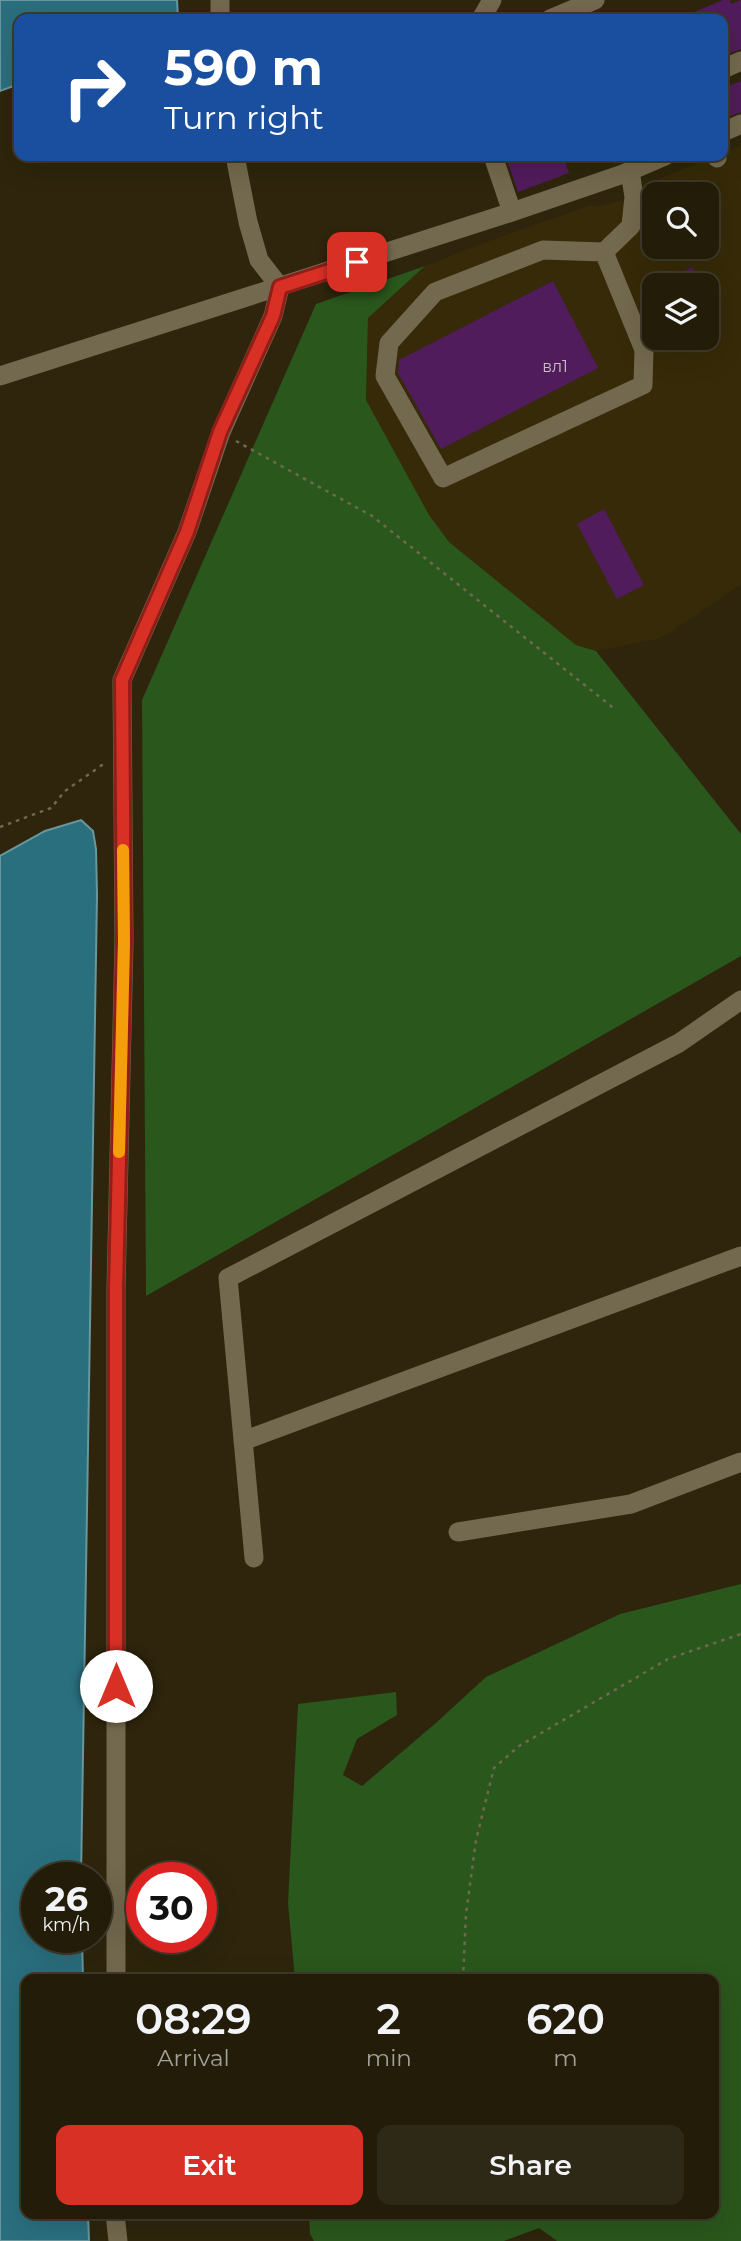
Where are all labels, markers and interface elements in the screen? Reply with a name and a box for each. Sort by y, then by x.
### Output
text: 590 m [164,38,323,97]
icon: right [49,42,140,133]
text: Turn right [164,98,324,137]
map controls [642,182,719,350]
button: search [642,182,719,259]
pin [327,232,387,292]
icon: arrive [338,243,376,281]
button: layers [642,273,719,350]
house number: вл1 [542,357,568,376]
position arrow [79,1649,153,1723]
speed limit sign: 30 [126,1862,217,1953]
text: 26 [45,1877,88,1920]
text: km/h [42,1914,91,1936]
text: 08:29 [135,1993,252,2045]
text: 2 [377,1993,401,2045]
text: 620 [526,1993,605,2045]
text: Arrival [157,2044,230,2072]
text: min [366,2044,412,2072]
text: m [553,2044,578,2072]
button: Exit [56,2125,363,2205]
button: Share [377,2125,684,2205]

